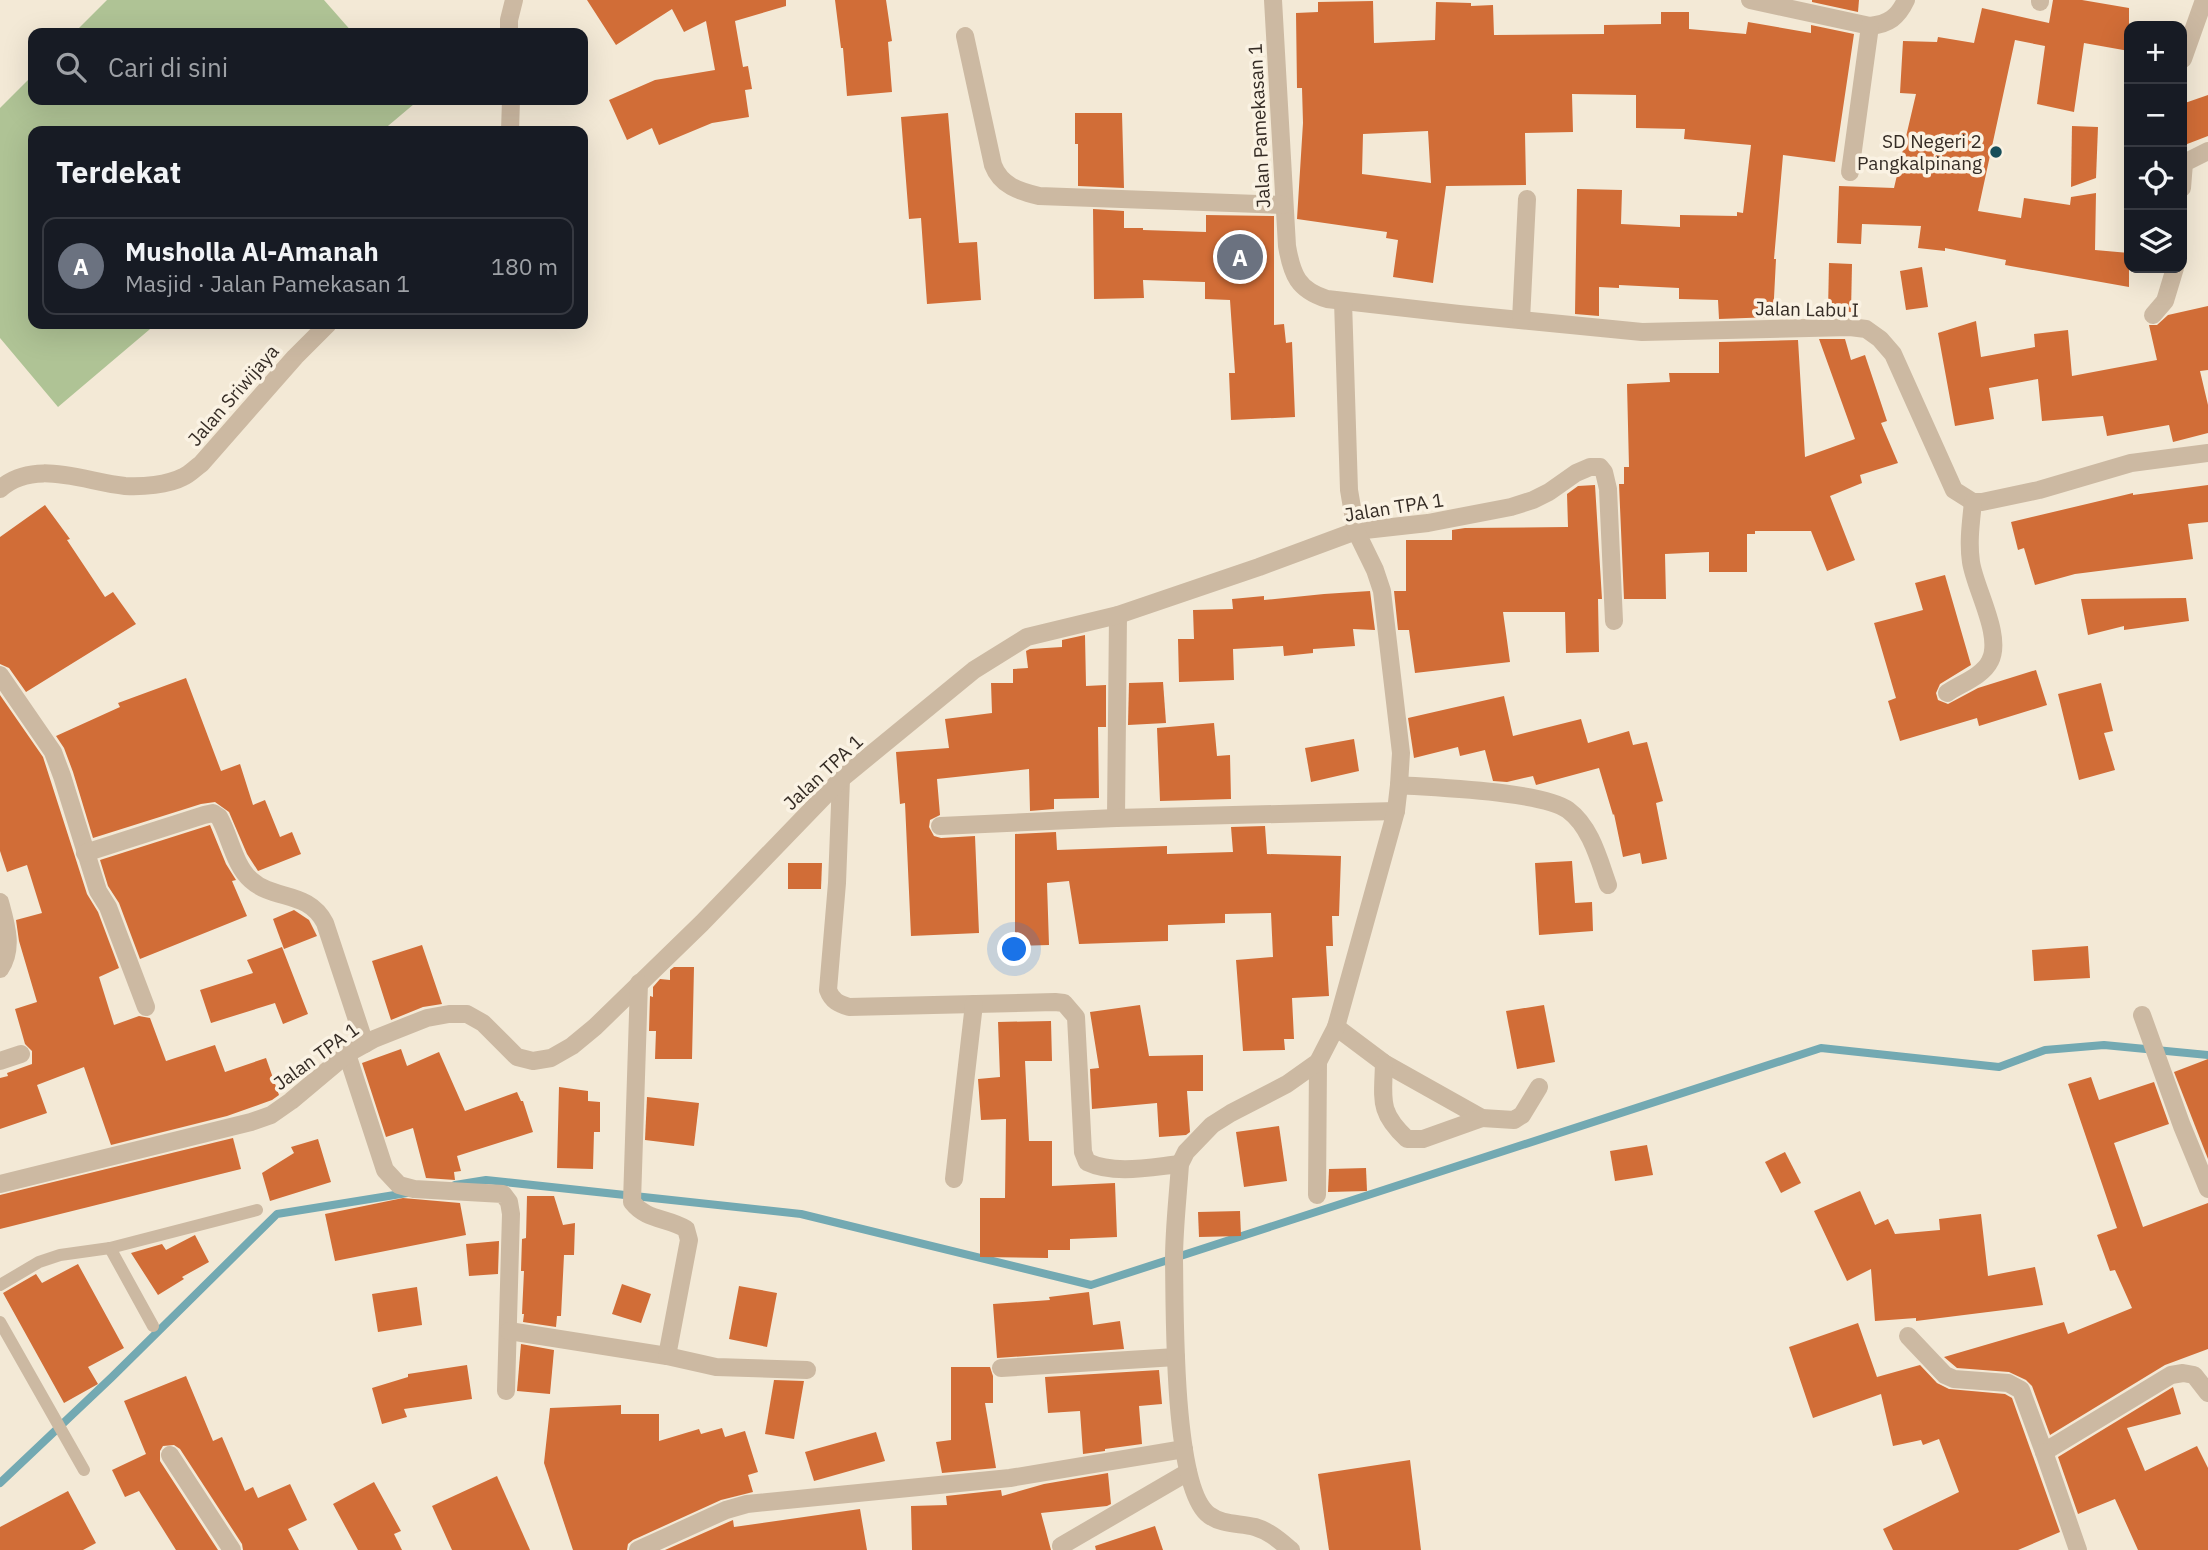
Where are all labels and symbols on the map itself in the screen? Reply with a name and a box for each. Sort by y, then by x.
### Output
street label: Jalan Pamekasan 1 [1243,43,1275,209]
place label: SD Negeri 2 Pangkalpinang [1857,129,1982,175]
marker: SD Negeri 2 Pangkalpinang [1988,144,2004,160]
pin: A [1217,231,1263,283]
street label: Jalan Labu I [1755,296,1859,322]
street label: Jalan Sriwijaya [182,339,284,451]
street label: Jalan TPA 1 [1343,487,1445,527]
street label: Jalan TPA 1 [778,729,868,815]
your location [997,932,1031,966]
street label: Jalan TPA 1 [268,1017,364,1095]

